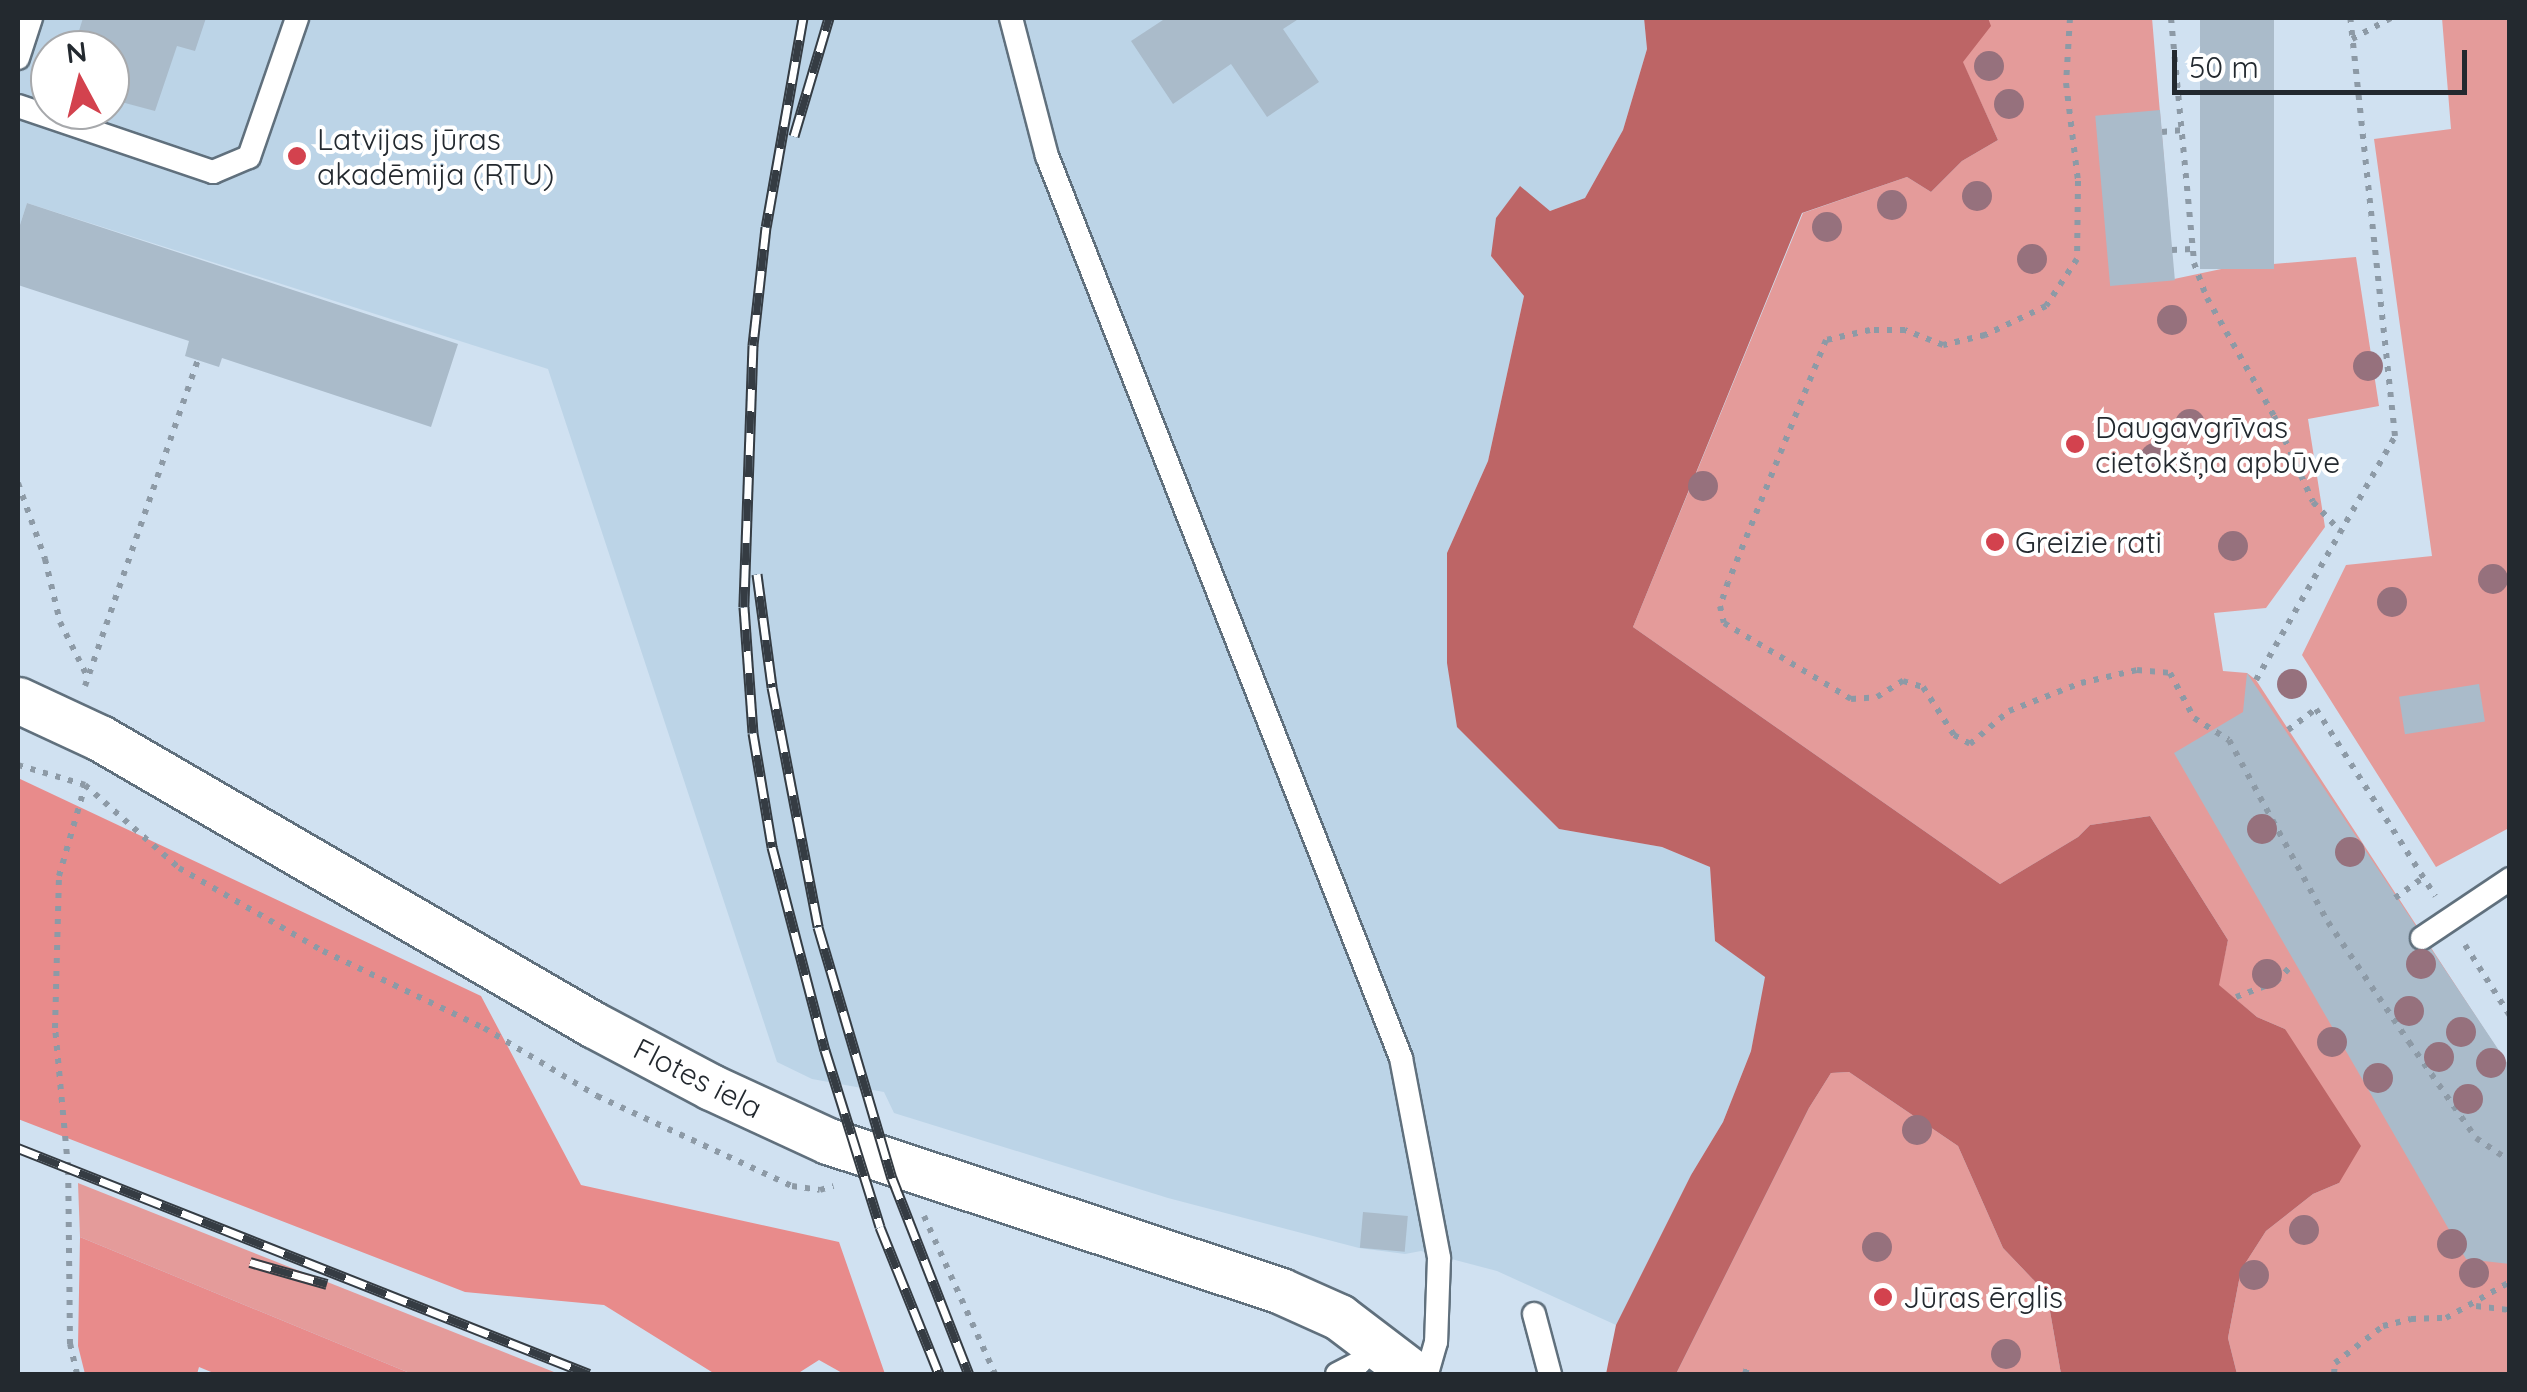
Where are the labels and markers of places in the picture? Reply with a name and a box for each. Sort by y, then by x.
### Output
place label: Latvijas jūras akadēmija (RTU) [317,121,554,192]
marker: Latvijas jūras akadēmija (RTU) [286,145,308,167]
place label: Daugavgrīvas cietokšņa apbūve [2095,409,2340,480]
marker: Daugavgrīvas cietokšņa apbūve [2064,433,2086,455]
place label: Greizie rati [2015,524,2162,560]
marker: Greizie rati [1984,531,2006,553]
place label: Jūras ērglis [1903,1279,2063,1315]
marker: Jūras ērglis [1872,1286,1894,1308]

